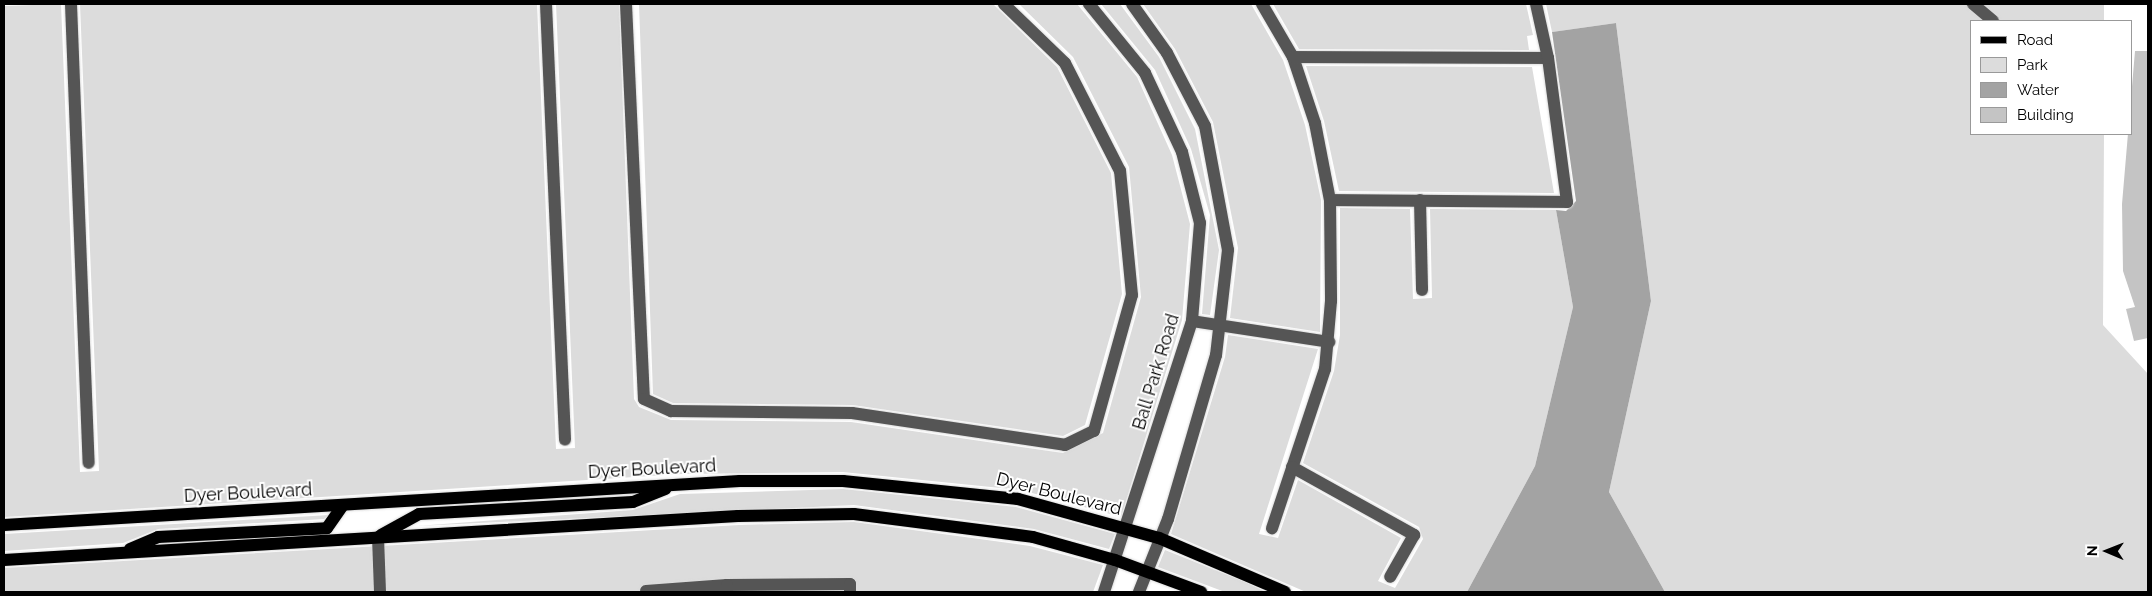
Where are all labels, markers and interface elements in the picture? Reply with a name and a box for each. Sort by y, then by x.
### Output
legend [1970,20,2132,135]
text: Road [2017,31,2053,49]
text: Park [2017,56,2048,74]
text: Water [2017,81,2059,99]
text: Building [2017,106,2074,124]
street label: Ball Park Road [1128,311,1184,433]
street label: Dyer Boulevard [587,455,717,483]
street label: Dyer Boulevard [994,468,1124,520]
street label: Dyer Boulevard [183,479,313,507]
north arrow [2082,526,2132,576]
text: N [2084,545,2100,556]

